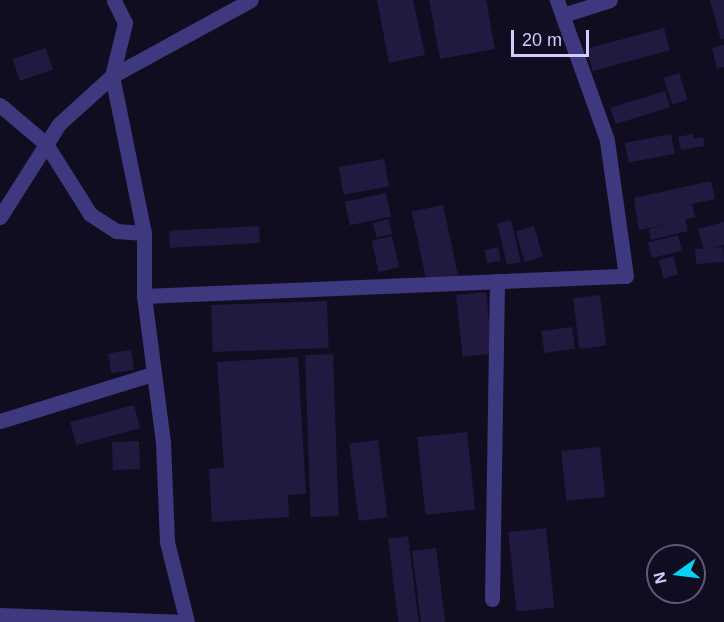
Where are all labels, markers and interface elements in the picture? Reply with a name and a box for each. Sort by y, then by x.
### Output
scale bar [514,18,592,56]
text: 20 m [522,30,562,50]
north arrow [646,544,706,604]
text: N [650,570,670,586]

